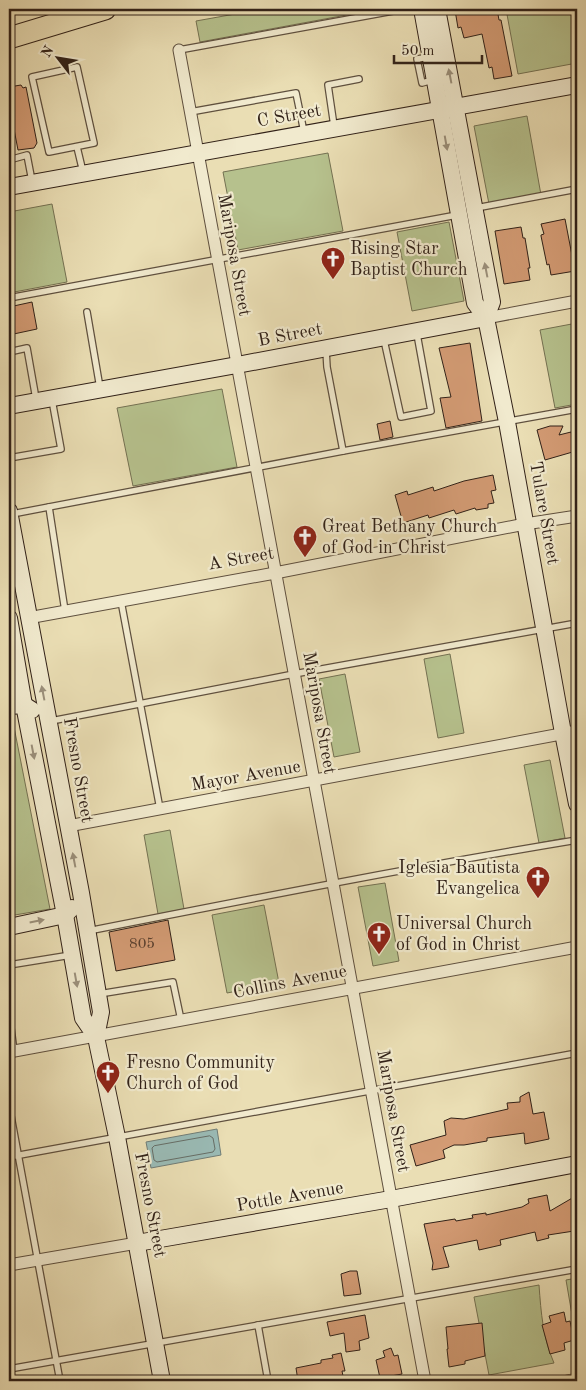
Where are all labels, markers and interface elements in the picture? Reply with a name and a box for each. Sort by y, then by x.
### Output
north arrow [32,32,82,82]
scale bar [394,32,481,64]
text: N [39,43,57,60]
text: 50 m [401,44,435,59]
one-way arrow [445,68,453,84]
street label: C Street [256,102,322,130]
one-way arrow [443,135,451,151]
street label: Mariposa Street [214,192,254,318]
place label: Rising Star Baptist Church [350,240,468,279]
church icon: Rising Star Baptist Church [320,246,346,280]
one-way arrow [481,262,489,278]
street label: B Street [256,320,324,350]
street label: Tulare Street [526,460,562,566]
place label: Great Bethany Church of God in Christ [322,518,498,557]
church icon: Great Bethany Church of God in Christ [292,524,318,558]
street label: A Street [207,544,275,574]
street label: Mariposa Street [299,650,339,776]
one-way arrow [39,685,47,700]
street label: Fresno Street [60,716,96,824]
one-way arrow [30,745,38,761]
street label: Mayor Avenue [190,758,302,794]
one-way arrow [70,852,78,868]
place label: Iglesia Bautista Evangelica [398,859,520,898]
church icon: Iglesia Bautista Evangelica [525,865,551,899]
place label: Universal Church of God in Christ [396,915,532,954]
one-way arrow [29,917,44,925]
church icon: Universal Church of God in Christ [366,921,392,955]
house number: 805 [129,937,155,952]
street label: Collins Avenue [232,962,348,1002]
one-way arrow [72,973,80,989]
street label: Mariposa Street [373,1048,413,1174]
place label: Fresno Community Church of God [126,1054,275,1093]
church icon: Fresno Community Church of God [95,1060,121,1094]
street label: Fresno Street [131,1151,169,1259]
street label: Pottle Avenue [235,1179,345,1215]

